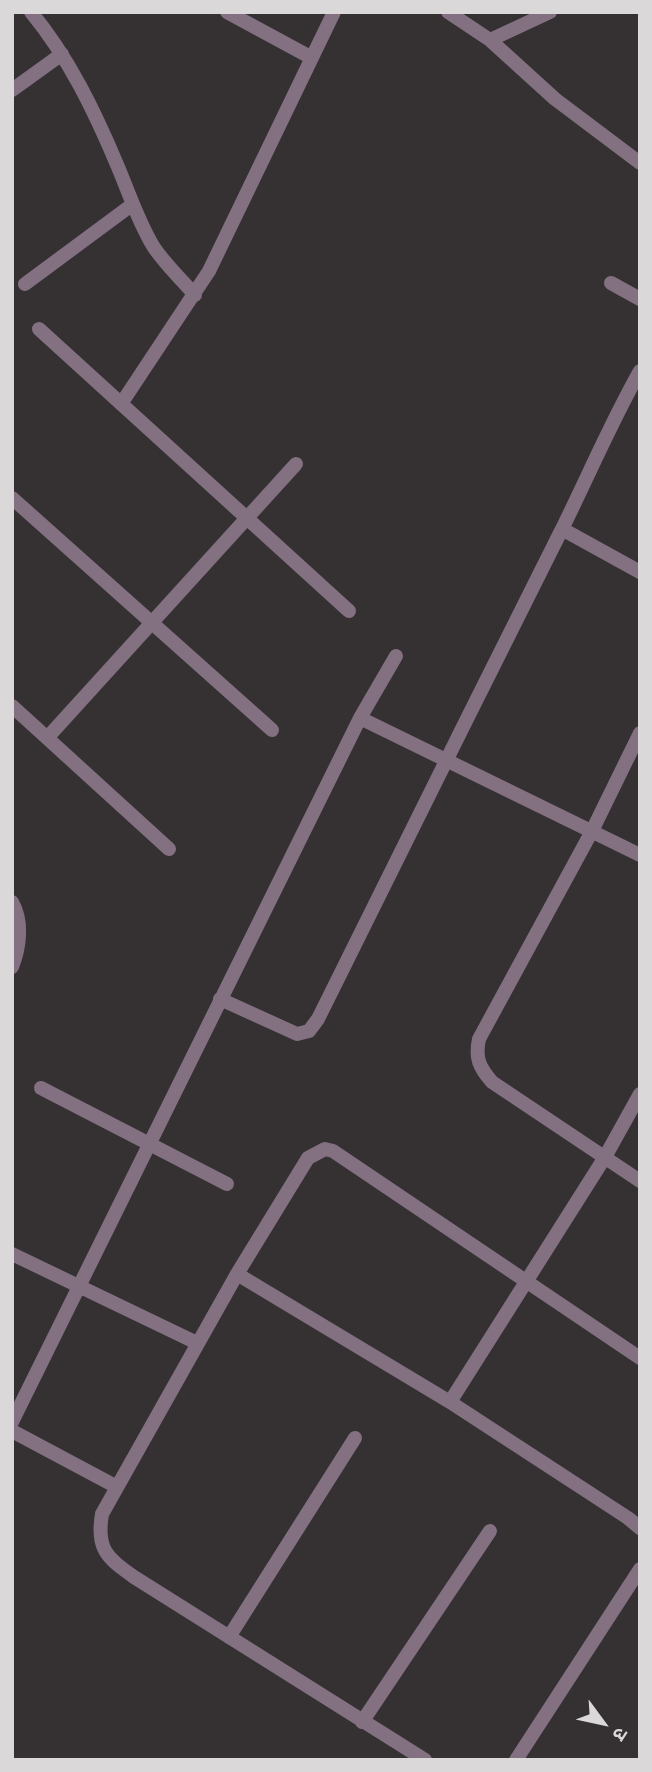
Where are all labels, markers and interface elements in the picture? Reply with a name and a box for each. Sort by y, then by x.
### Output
north arrow [568,1688,638,1758]
text: उ [608,1724,633,1745]

